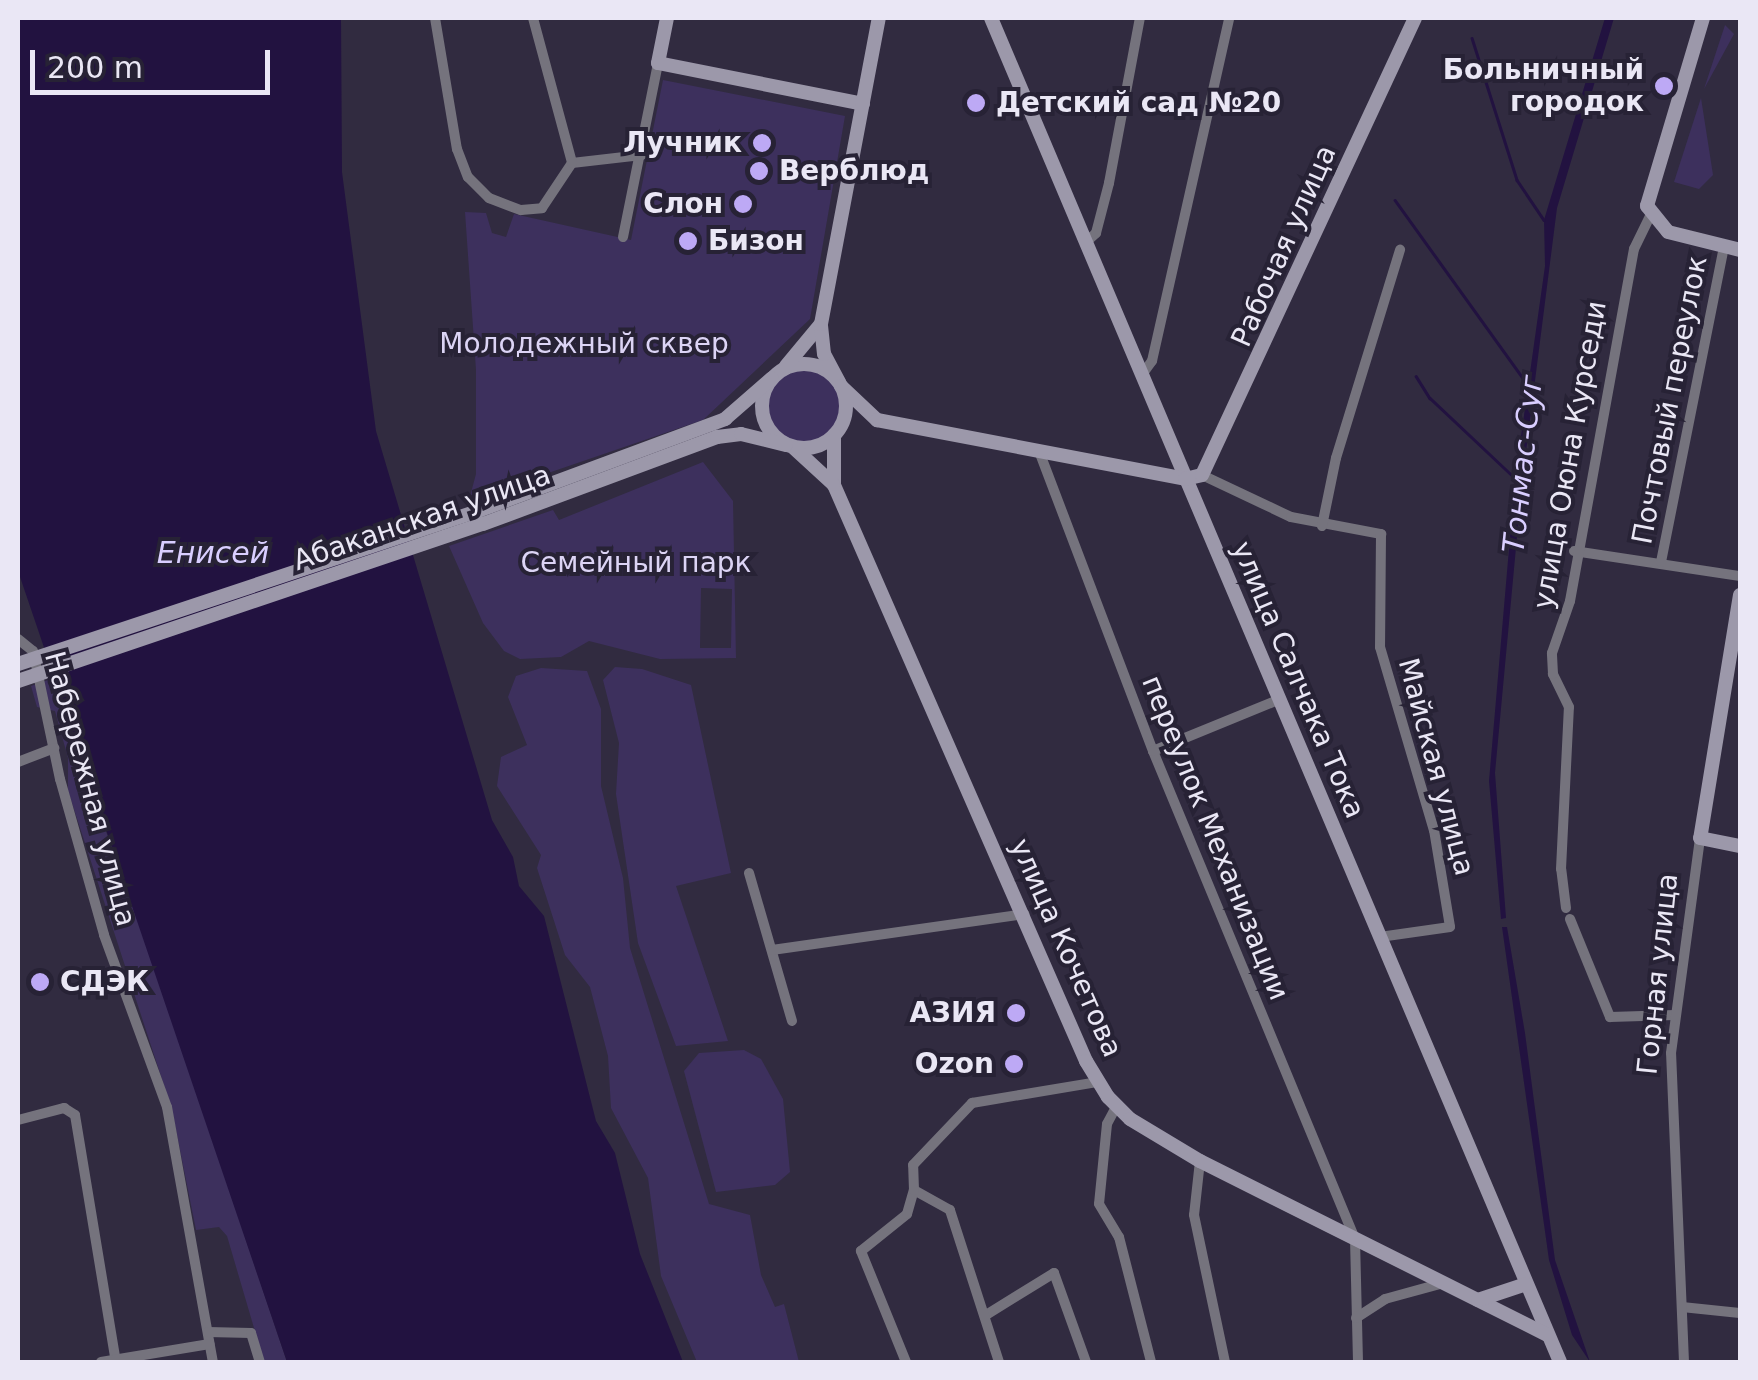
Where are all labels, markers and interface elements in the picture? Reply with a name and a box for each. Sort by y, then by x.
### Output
scale bar [35,30,275,92]
text: 200 m [47,50,143,85]
place label: Больничный городок [1443,53,1644,119]
marker: Больничный городок [1653,75,1675,97]
place label: Детский сад №20 [996,86,1281,120]
marker: Детский сад №20 [965,92,987,114]
place label: Лучник [623,126,742,160]
marker: Лучник [751,132,773,154]
street label: Рабочая улица [1225,140,1343,352]
place label: Верблюд [779,154,929,188]
marker: Верблюд [748,160,770,182]
place label: Слон [643,187,723,221]
marker: Слон [732,193,754,215]
place label: Бизон [708,224,804,258]
marker: Бизон [677,230,699,252]
street label: Почтовый переулок [1626,253,1714,547]
street label: улица Оюна Курседи [1526,298,1614,612]
park label: Молодежный сквер [439,327,729,361]
water label: Тонмас-Суг [1496,373,1550,555]
street label: Абаканская улица [289,458,555,578]
water label: Енисей [157,535,269,571]
street label: улица Салчака Тока [1224,537,1372,823]
park label: Семейный парк [521,546,751,580]
street label: Набережная улица [37,648,143,930]
street label: Майская улица [1391,655,1481,879]
street label: переулок Механизации [1134,671,1296,1005]
street label: улица Кочетова [1003,834,1129,1062]
street label: Горная улица [1631,872,1685,1076]
place label: СДЭК [60,965,149,999]
marker: СДЭК [29,971,51,993]
place label: АЗИЯ [909,996,996,1030]
marker: АЗИЯ [1005,1002,1027,1024]
place label: Ozon [915,1047,994,1081]
marker: Ozon [1003,1053,1025,1075]

